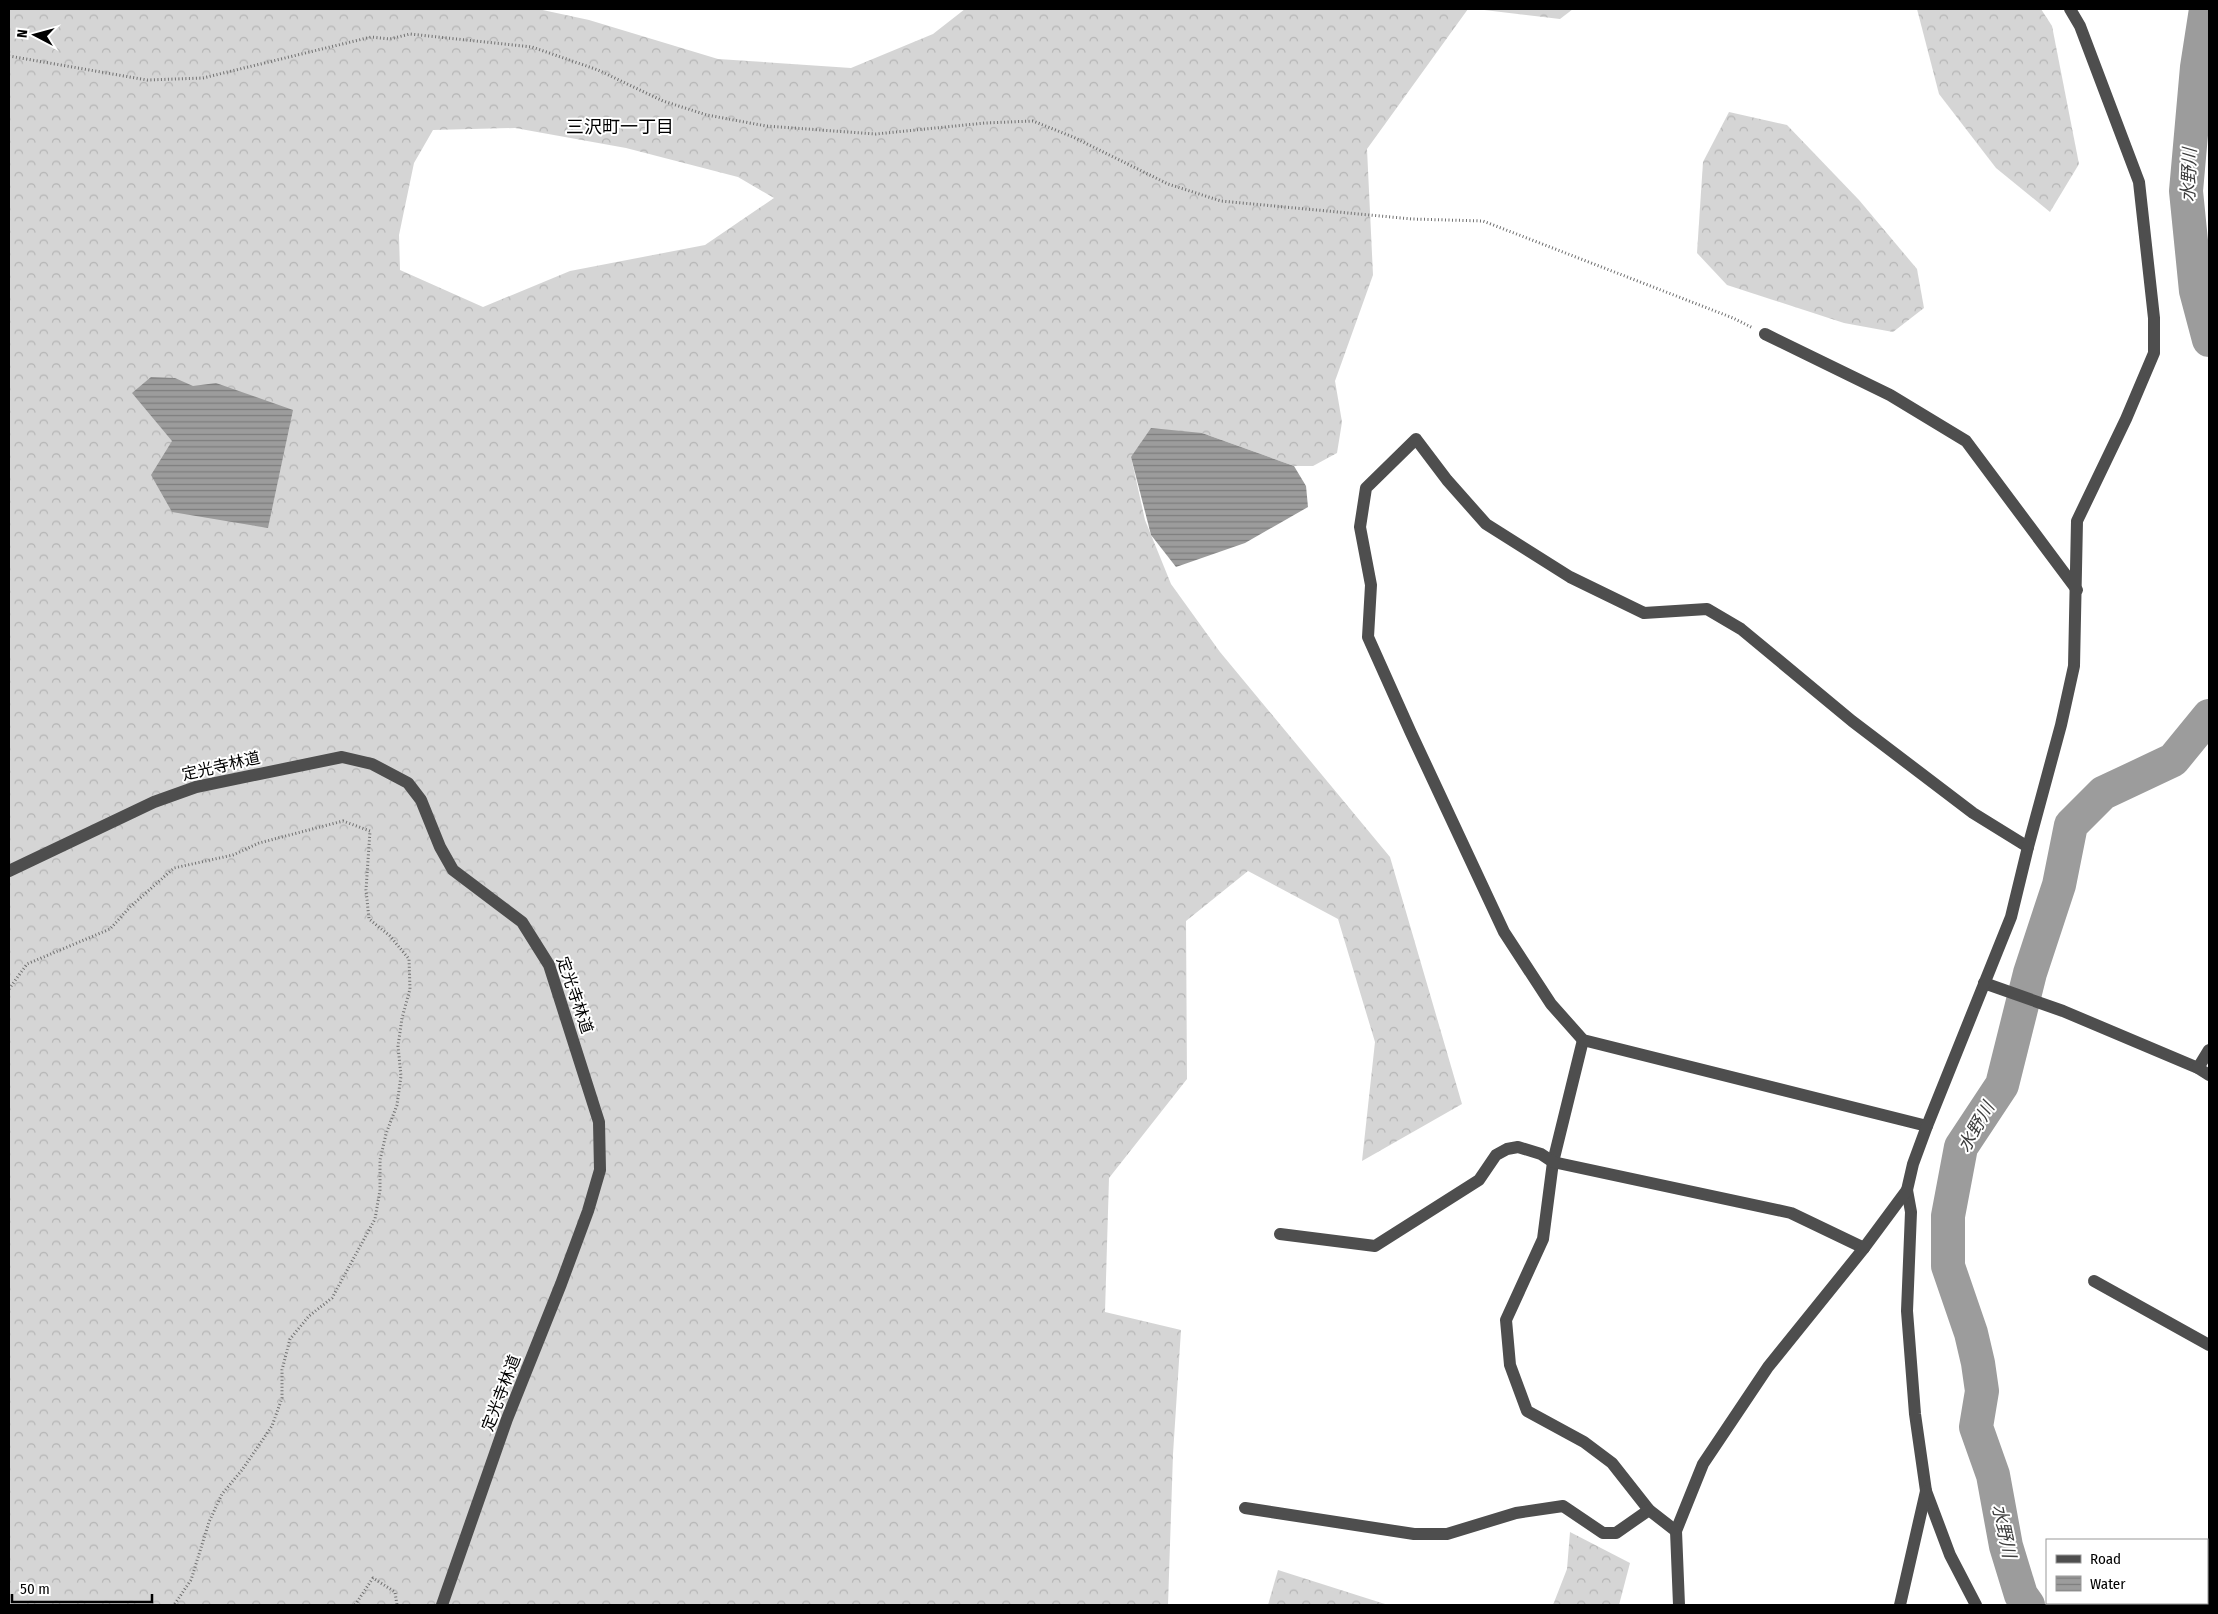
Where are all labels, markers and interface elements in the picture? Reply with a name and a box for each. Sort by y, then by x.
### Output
north arrow [10,10,60,60]
text: N [14,29,31,39]
district label: 三沢町一丁目 [566,116,674,138]
water label: 水野川 [2177,146,2201,202]
street label: 定光寺林道 [180,748,262,784]
street label: 定光寺林道 [553,954,597,1036]
water label: 水野川 [1953,1096,2000,1156]
street label: 定光寺林道 [478,1352,524,1434]
water label: 水野川 [1988,1502,2021,1562]
legend [2046,1539,2208,1604]
text: Road [2090,1550,2121,1568]
scale bar [12,1572,152,1604]
text: Water [2090,1575,2126,1593]
text: 50 m [20,1580,50,1598]

